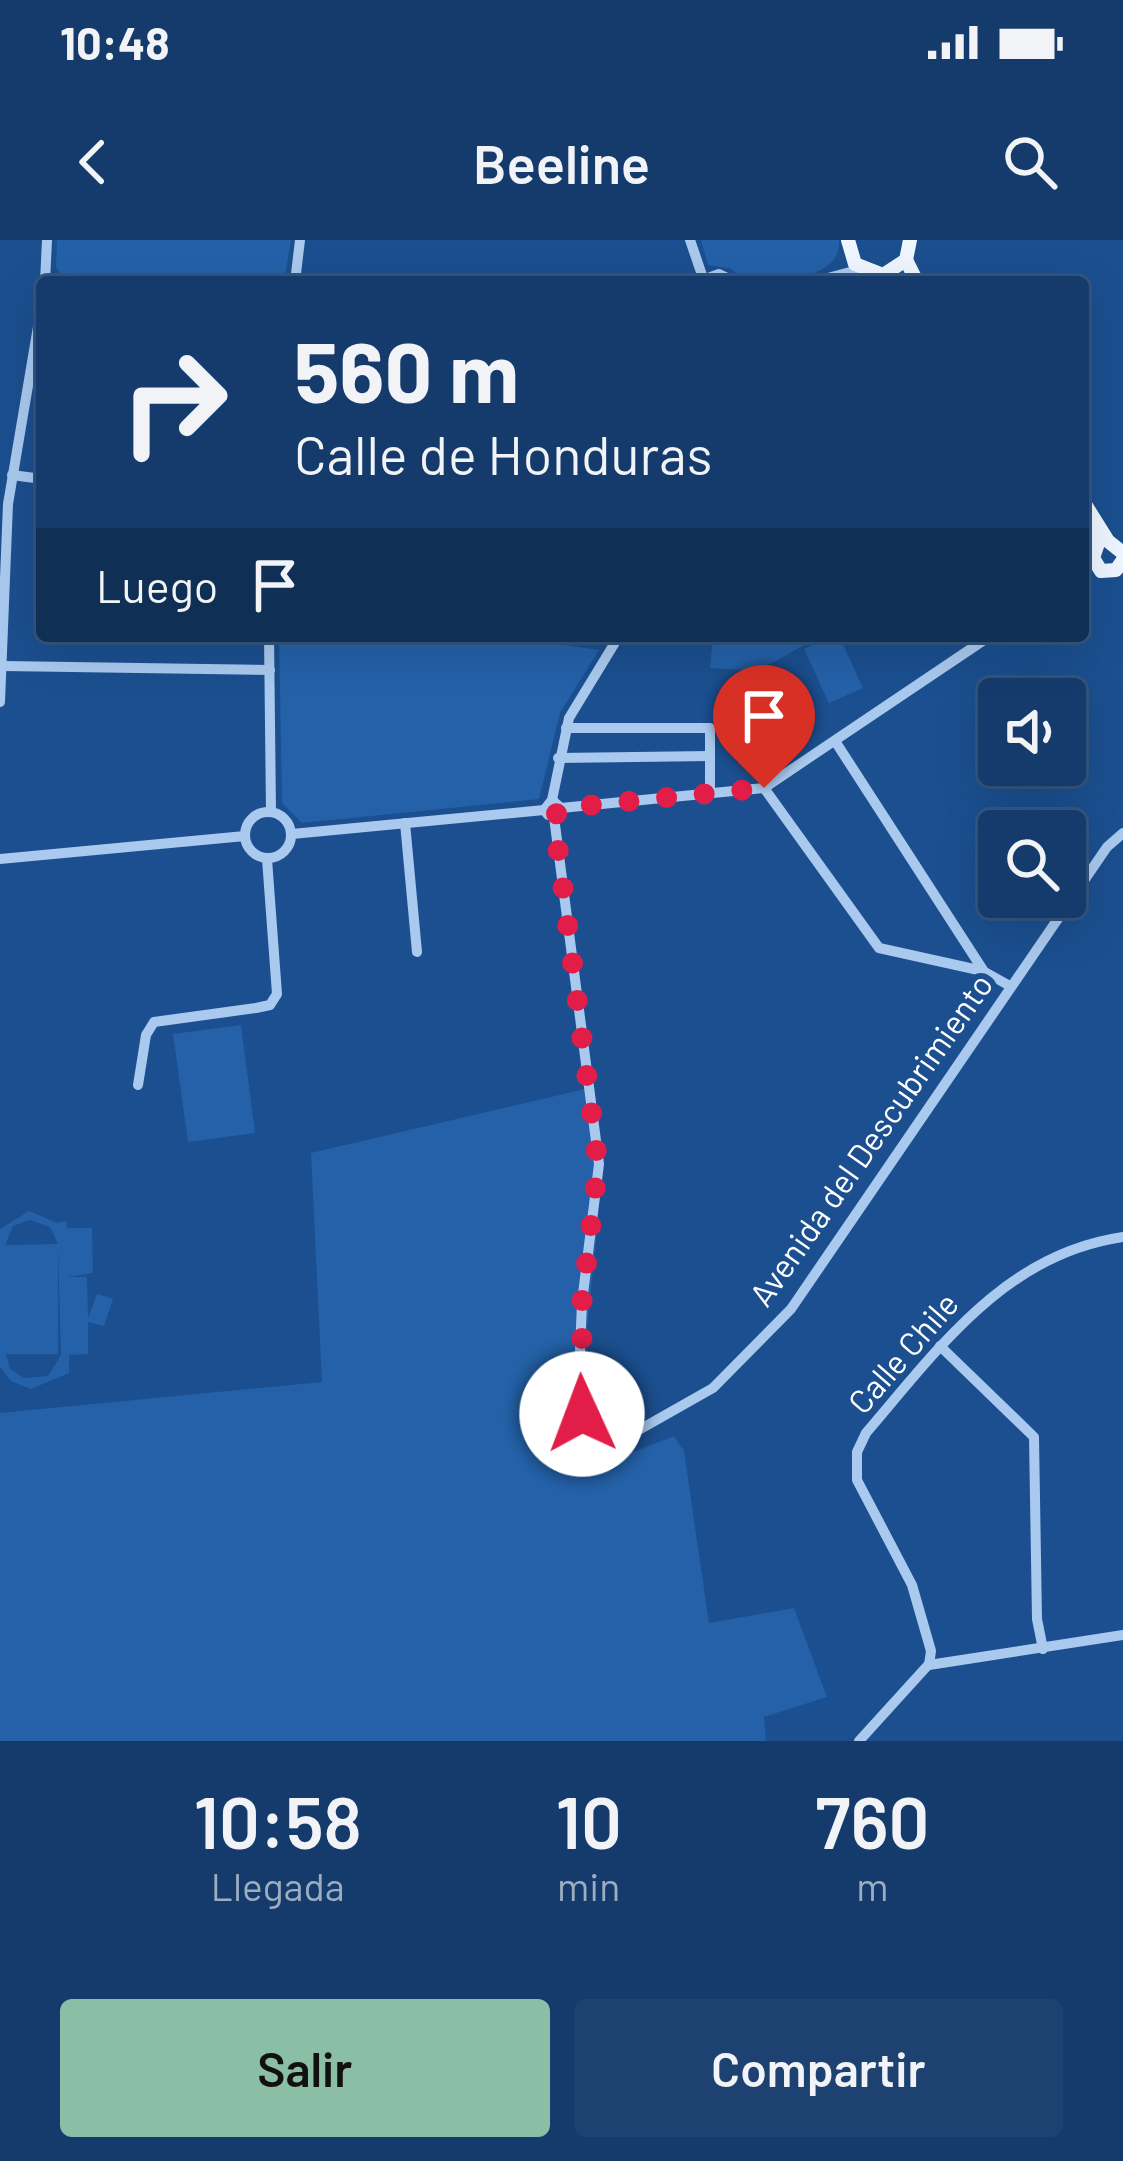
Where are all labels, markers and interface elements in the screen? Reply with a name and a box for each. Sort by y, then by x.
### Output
text: 10:48 [60,15,170,69]
icon: back [60,129,126,195]
icon: search [997,129,1063,195]
text: Beeline [473,130,650,195]
text: 560 m [294,319,519,420]
icon: right [96,324,252,480]
text: Calle de Honduras [294,421,713,486]
icon: arrive [242,552,308,618]
text: Luego [96,558,218,612]
pin [713,665,815,788]
map controls [978,678,1086,918]
button: sound [978,678,1086,786]
icon: arrive [731,683,797,749]
button: search [978,810,1086,918]
street label: Avenida del Descubrimiento [740,965,1000,1313]
street label: Calle Chile [839,1284,966,1421]
position arrow [519,1351,645,1477]
text: 10:58 [194,1777,362,1863]
text: 10 [555,1777,622,1863]
text: 760 [815,1777,929,1863]
text: Llegada [211,1862,345,1909]
text: min [557,1862,620,1909]
text: m [856,1862,889,1909]
button: Salir [60,1999,550,2137]
button: Compartir [574,1999,1063,2137]

